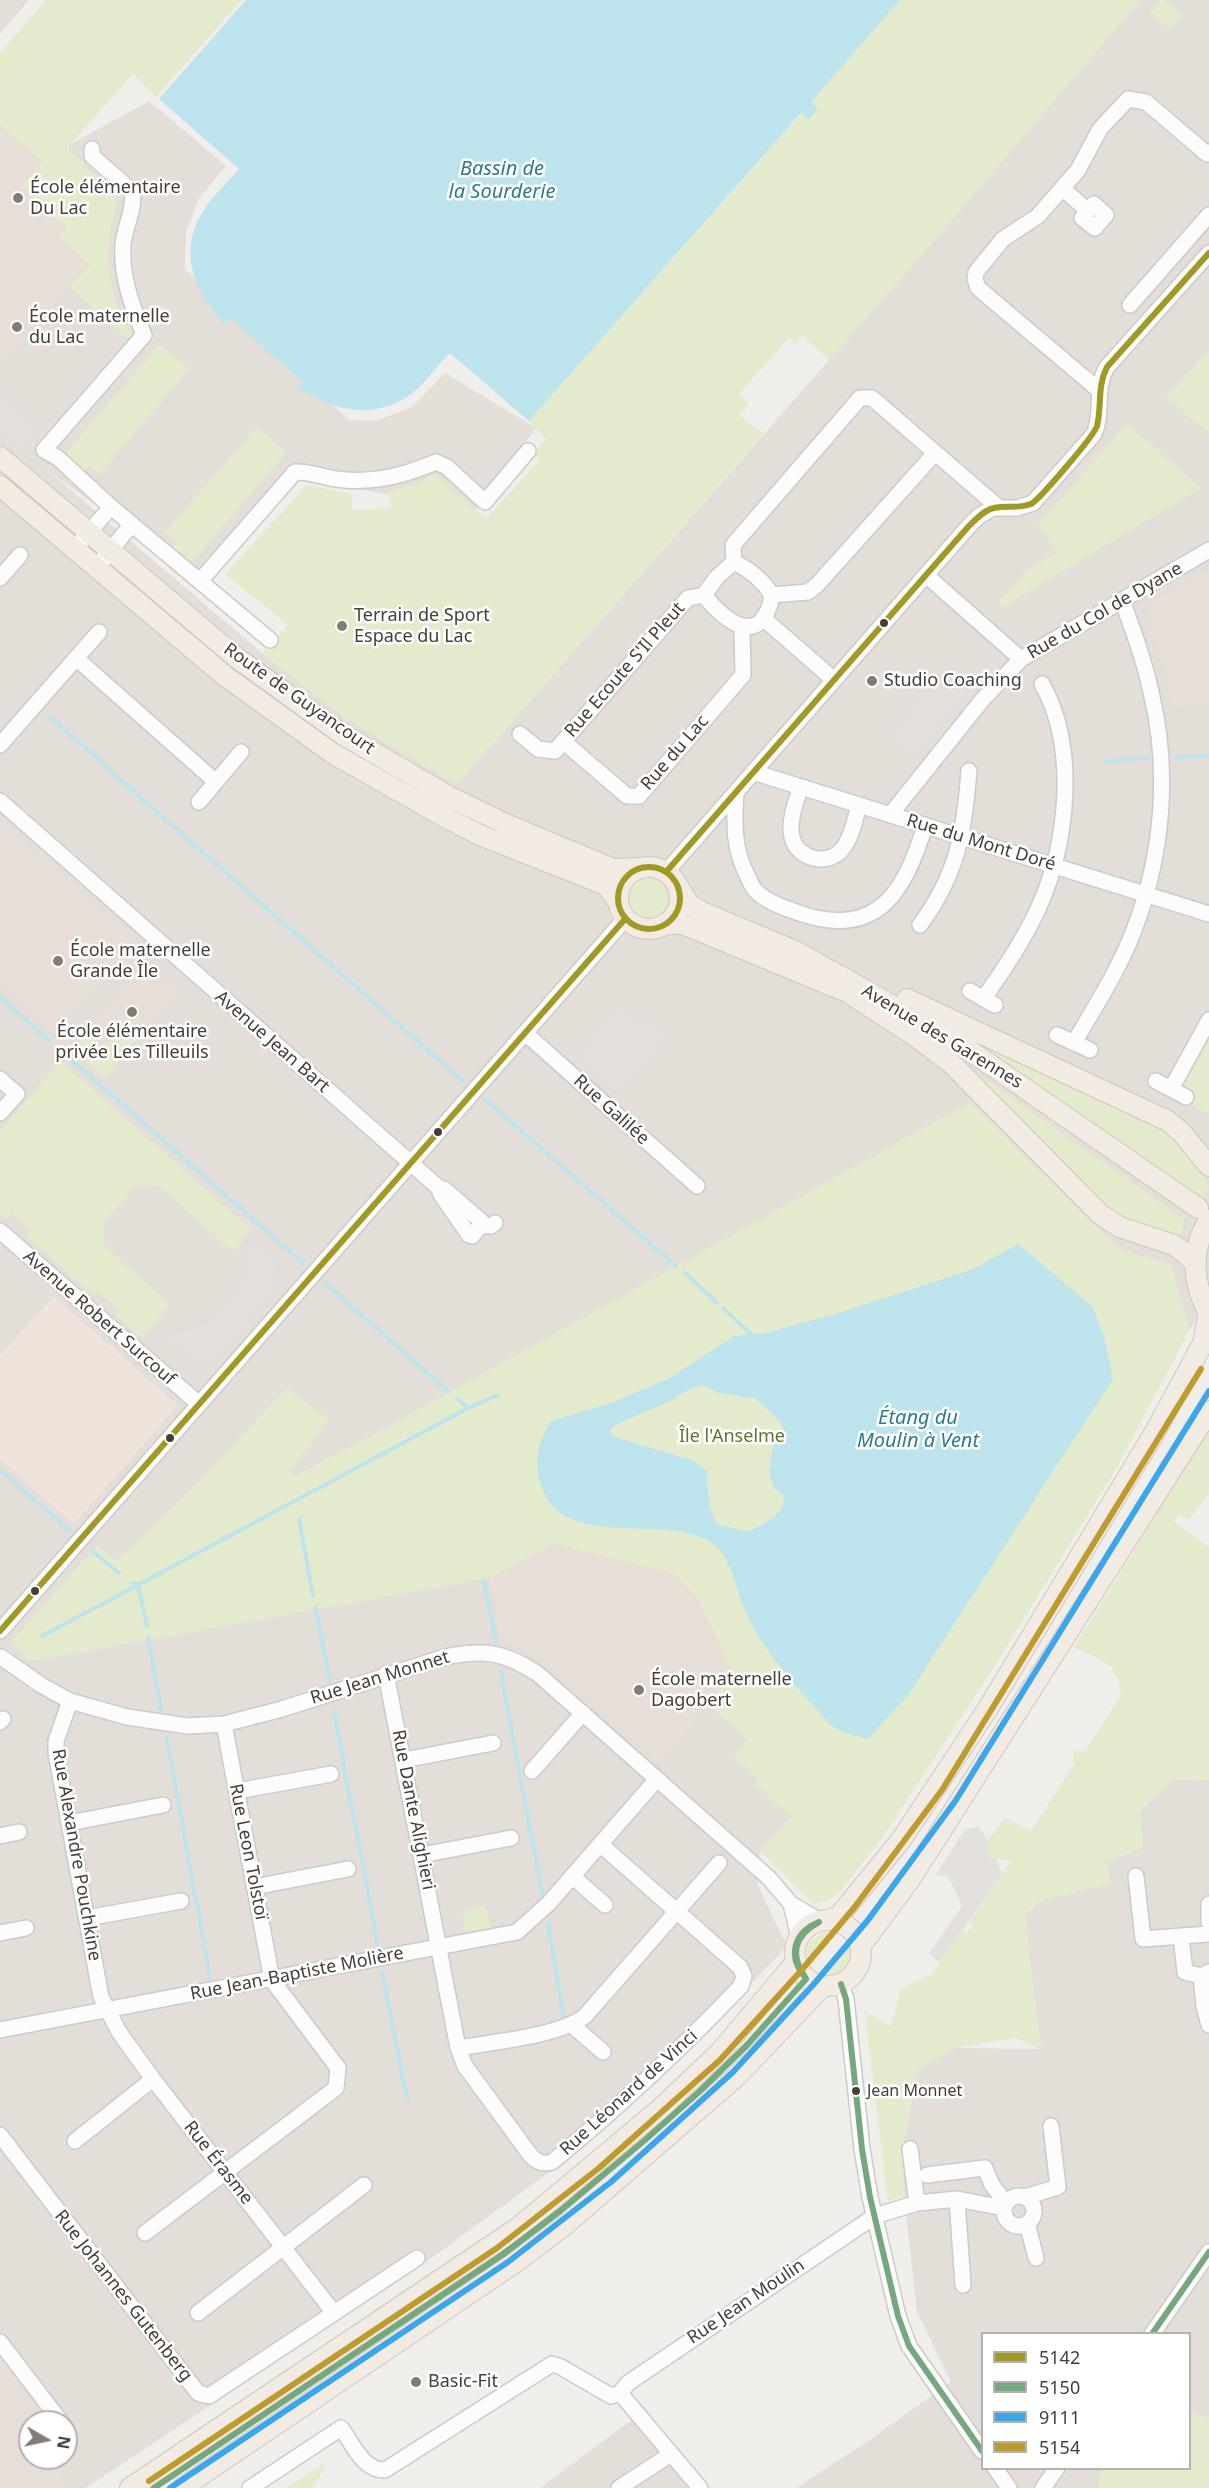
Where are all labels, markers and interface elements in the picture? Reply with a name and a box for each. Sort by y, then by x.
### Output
water label: Bassin de la Sourderie [449,157,555,204]
place label: École élémentaire Du Lac [30,177,181,219]
marker: École élémentaire Du Lac [11,191,25,205]
place label: École maternelle du Lac [29,306,170,348]
marker: École maternelle du Lac [10,320,24,334]
street label: Rue du Col de Dyane [1024,558,1186,664]
street label: Rue Ecoute S'Il Pleut [560,598,690,742]
place label: Terrain de Sport Espace du Lac [354,605,490,648]
unlabelled marker [878,617,890,629]
marker: Terrain de Sport Espace du Lac [335,619,349,633]
street label: Route de Guyancourt [219,639,379,759]
place label: Studio Coaching [884,670,1022,692]
marker: Studio Coaching [865,674,879,688]
street label: Rue du Lac [637,711,713,795]
street label: Rue du Mont Doré [904,810,1058,876]
place label: École maternelle Grande Île [70,940,211,982]
marker: École maternelle Grande Île [51,954,65,968]
street label: Avenue des Garennes [858,980,1026,1094]
street label: Avenue Jean Bart [210,986,334,1098]
marker: École élémentaire privée Les Tilleuils [125,1005,139,1019]
place label: École élémentaire privée Les Tilleuils [55,1021,209,1064]
street label: Rue Galilée [569,1070,653,1150]
unlabelled marker [432,1126,444,1138]
street label: Avenue Robert Surcouf [18,1246,180,1390]
water label: Étang du Moulin à Vent [857,1406,979,1453]
park label: Île l'Anselme [679,1426,785,1448]
unlabelled marker [164,1432,176,1444]
unlabelled marker [29,1585,41,1597]
street label: Rue Jean Monnet [308,1647,452,1709]
place label: École maternelle Dagobert [651,1669,792,1712]
marker: École maternelle Dagobert [632,1683,646,1697]
street label: Rue Dante Alighieri [387,1728,439,1892]
street label: Rue Alexandre Pouchkine [47,1747,105,1963]
street label: Rue Leon Tolstoï [224,1782,272,1922]
street label: Rue Jean-Baptiste Molière [188,1943,406,2005]
street label: Rue Léonard de Vinci [556,2026,702,2160]
place label: Jean Monnet [867,2081,962,2101]
marker: Jean Monnet [850,2085,862,2097]
street label: Rue Érasme [179,2117,257,2209]
street label: Rue Johannes Gutenberg [49,2206,197,2386]
street label: Rue Jean Moulin [683,2255,809,2349]
legend [981,2332,1191,2470]
text: 5142 [1039,2345,1080,2369]
place label: Basic-Fit [428,2371,498,2393]
marker: Basic-Fit [409,2375,423,2389]
text: 5150 [1039,2375,1080,2399]
text: 9111 [1039,2405,1080,2429]
north arrow [18,2410,78,2470]
text: N [52,2434,76,2451]
text: 5154 [1039,2435,1080,2459]

